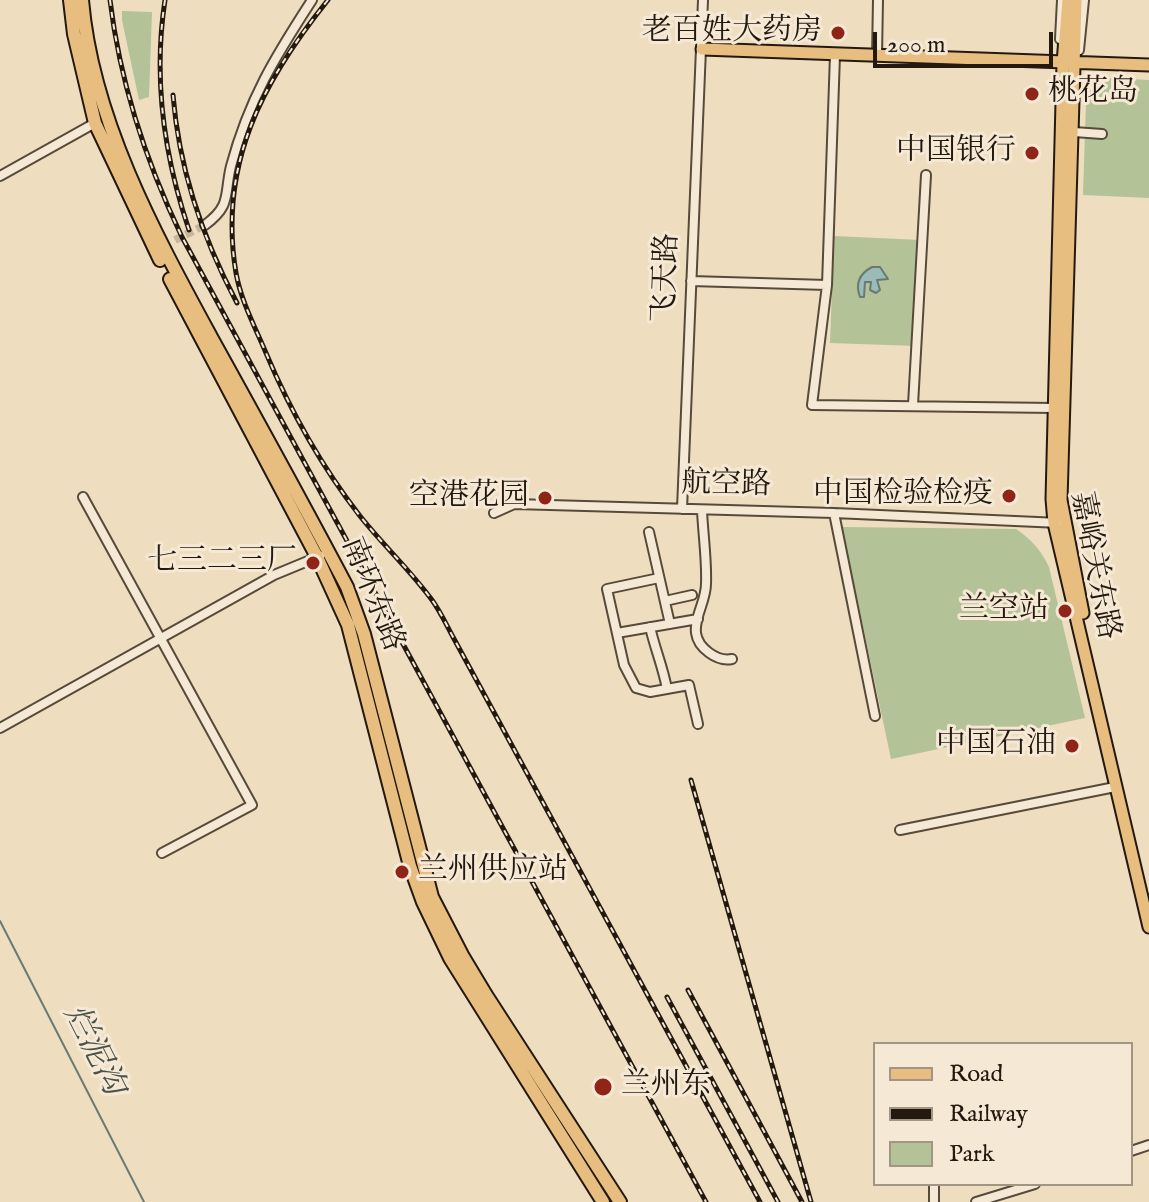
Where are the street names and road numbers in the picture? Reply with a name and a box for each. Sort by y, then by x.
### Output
street label: 飞天路 [648,232,688,324]
street label: 航空路 [681,467,771,505]
street label: 嘉峪关东路 [1061,489,1125,643]
street label: 南环东路 [332,533,410,657]

